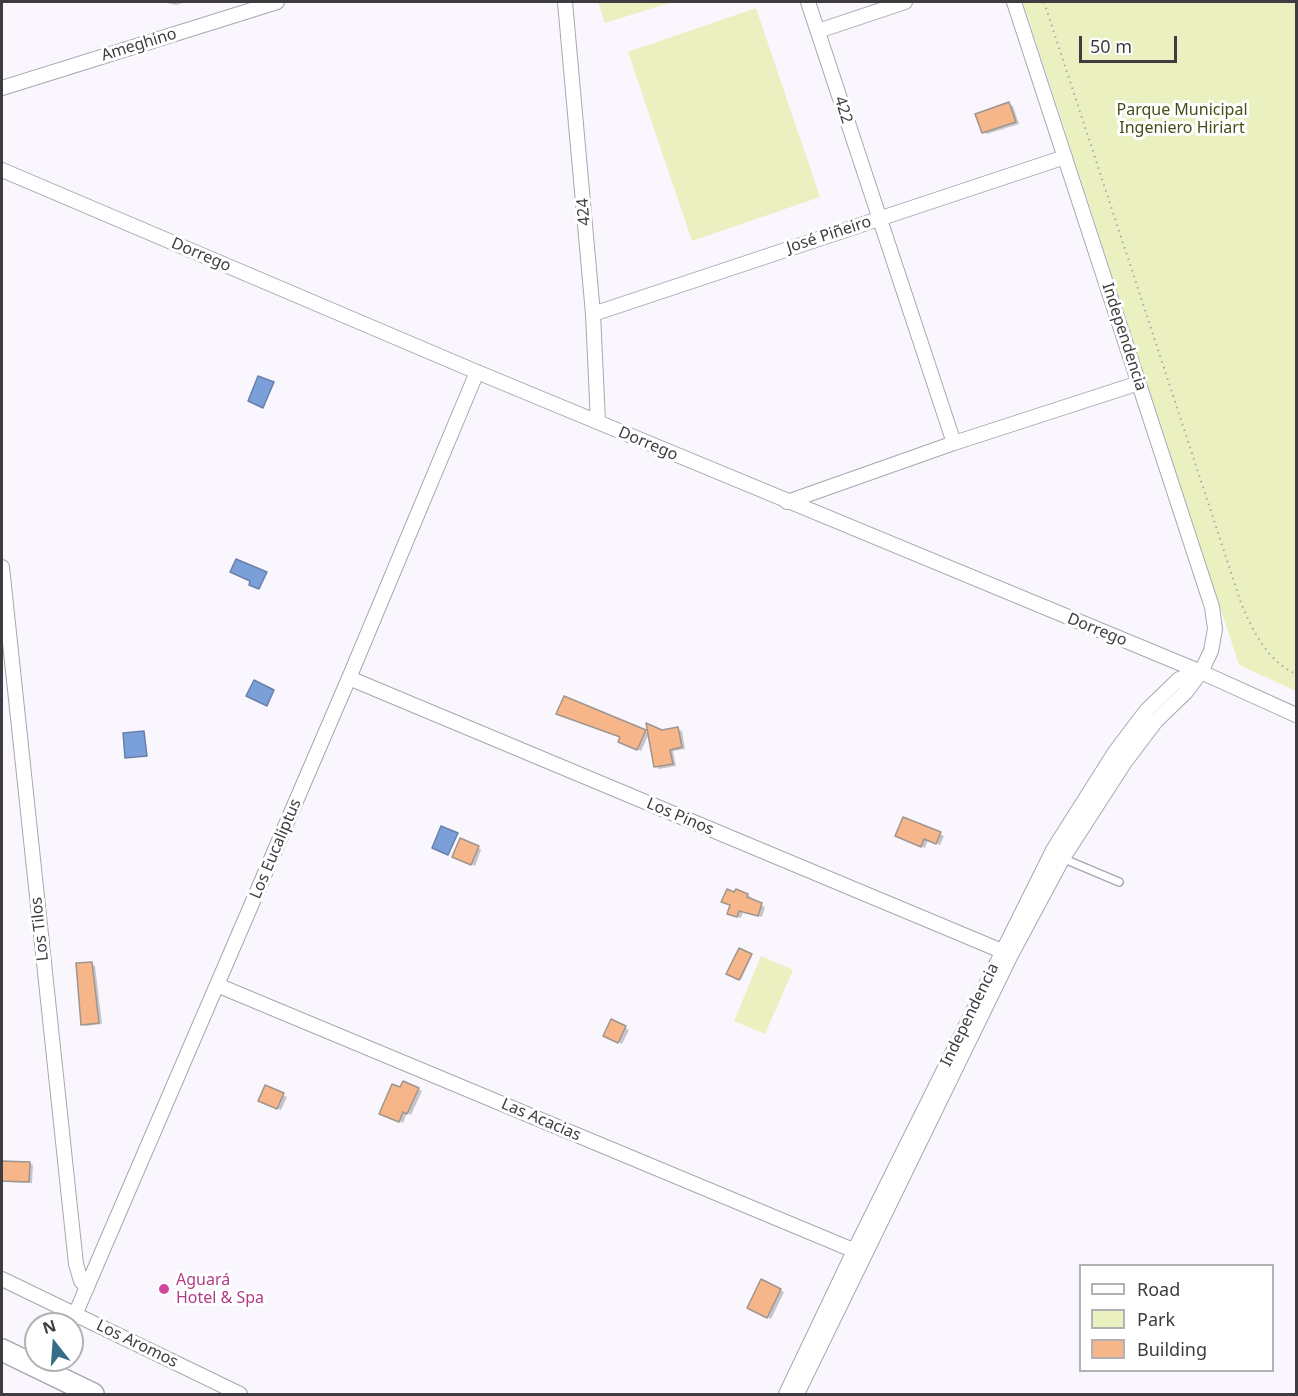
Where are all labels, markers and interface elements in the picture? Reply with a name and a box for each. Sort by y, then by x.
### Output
street label: Ameghino [99,24,179,66]
scale bar [1082,24,1180,62]
text: 50 m [1090,34,1132,58]
street label: 422 [830,94,856,126]
park label: Parque Municipal Ingeniero Hiriart [1116,100,1248,138]
street label: 424 [573,197,595,227]
street label: José Piñeiro [784,212,874,258]
street label: Dorrego [168,234,234,276]
street label: Independencia [1097,281,1151,393]
street label: Dorrego [615,423,681,465]
street label: Dorrego [1064,609,1130,651]
street label: Los Pinos [644,794,716,840]
street label: Los Eucaliptus [246,796,306,902]
street label: Los Tilos [27,896,53,962]
street label: Independencia [937,960,1003,1070]
street label: Las Acacias [498,1095,584,1145]
legend [1079,1264,1274,1372]
place label: Aguará Hotel & Spa [176,1270,264,1308]
text: Road [1137,1277,1180,1301]
marker: Aguará Hotel & Spa [157,1282,171,1296]
text: Park [1137,1307,1175,1331]
north arrow [24,1312,84,1372]
text: N [40,1314,59,1339]
street label: Los Aromos [93,1316,181,1372]
text: Building [1137,1337,1207,1361]

